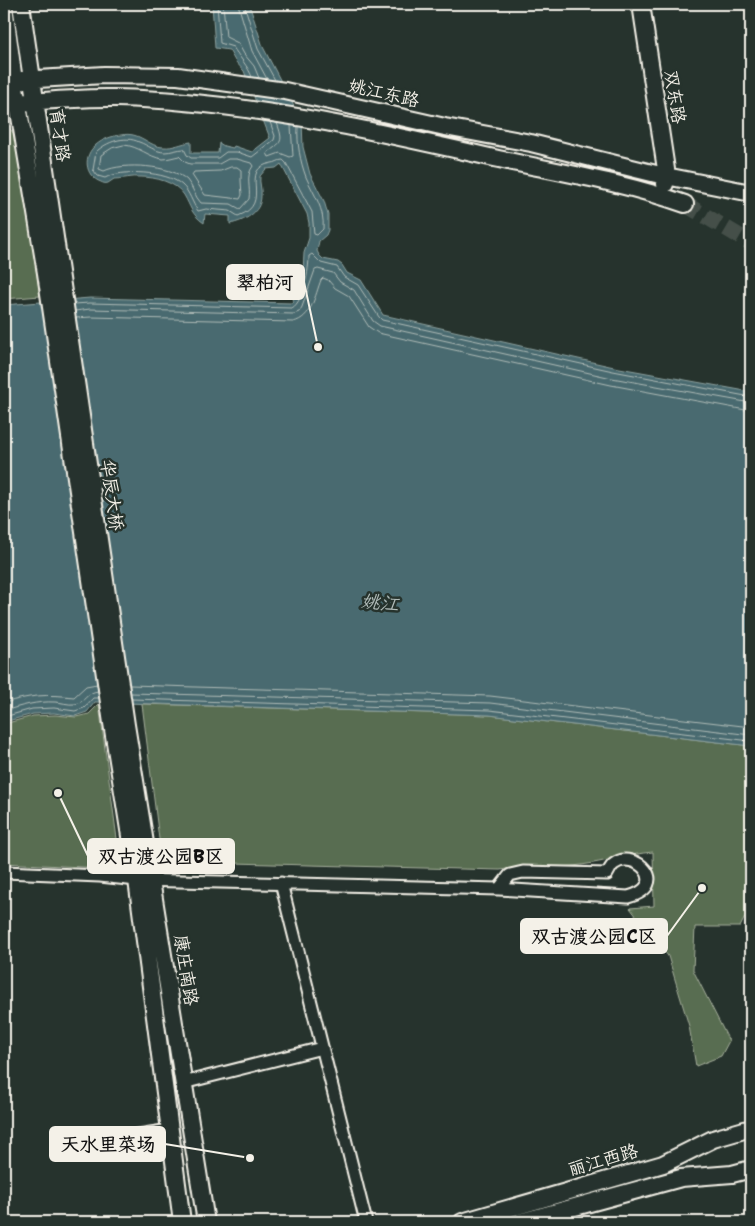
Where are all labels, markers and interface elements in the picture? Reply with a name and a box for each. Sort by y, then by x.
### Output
street label: 双东路 [659,68,691,126]
street label: 姚江东路 [346,73,422,113]
street label: 育才路 [44,107,76,163]
callout: 翠柏河 [227,265,304,299]
text: 翠柏河 [236,270,294,295]
street label: 华辰大桥 [95,458,129,532]
water label: 姚江 [360,588,401,617]
callout: 双古渡公园B区 [88,839,234,873]
text: 双古渡公园B区 [98,844,224,869]
callout: 双古渡公园C区 [521,919,667,953]
text: 双古渡公园C区 [531,924,657,949]
street label: 康庄南路 [169,933,203,1007]
callout: 天水里菜场 [50,1127,165,1161]
text: 天水里菜场 [60,1132,156,1157]
street label: 丽江西路 [565,1139,641,1181]

